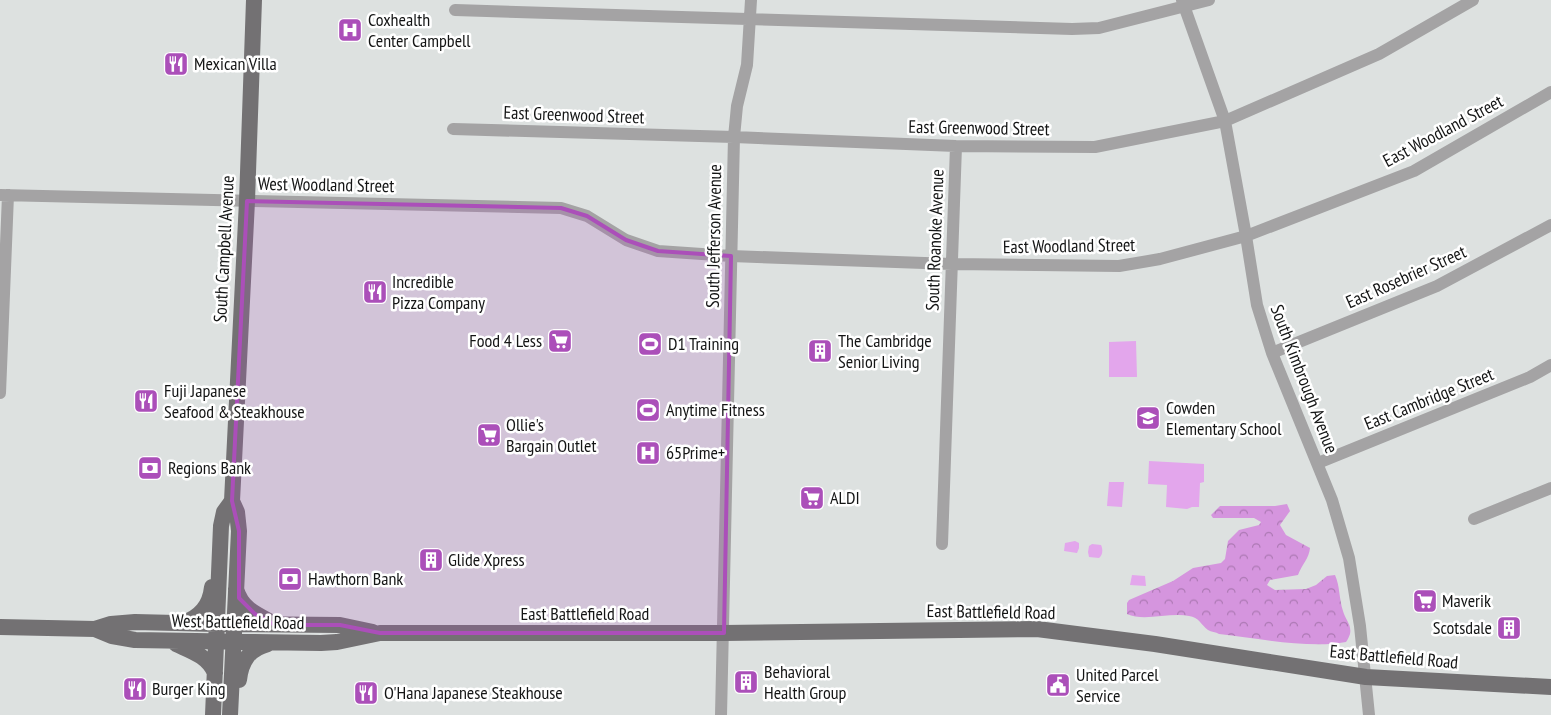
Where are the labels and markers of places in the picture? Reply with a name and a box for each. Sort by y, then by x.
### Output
place label: Coxhealth Center Campbell [368,8,471,52]
hospital icon: Coxhealth Center Campbell [337,17,363,43]
restaurant icon: Mexican Villa [163,51,189,77]
place label: Mexican Villa [194,52,277,75]
place label: Incredible Pizza Company [392,270,485,314]
restaurant icon: Incredible Pizza Company [362,279,388,305]
supermarket icon: Food 4 Less [547,328,573,354]
place label: Food 4 Less [469,329,542,352]
place label: The Cambridge Senior Living [838,329,932,373]
sports icon: D1 Training [637,331,663,357]
place label: D1 Training [668,332,739,355]
building icon: The Cambridge Senior Living [807,338,833,364]
place label: Fuji Japanese Seafood & Steakhouse [164,379,305,423]
restaurant icon: Fuji Japanese Seafood & Steakhouse [133,388,159,414]
place label: Cowden Elementary School [1166,396,1282,440]
sports icon: Anytime Fitness [635,397,661,423]
place label: Anytime Fitness [666,398,765,421]
school or university icon: Cowden Elementary School [1135,405,1161,431]
place label: Ollie's Bargain Outlet [506,413,596,457]
supermarket icon: Ollie's Bargain Outlet [476,422,502,448]
hospital icon: 65Prime+ [635,440,661,466]
place label: 65Prime+ [666,441,725,464]
bank icon: Regions Bank [137,455,163,481]
place label: Regions Bank [168,456,251,479]
supermarket icon: ALDI [799,485,825,511]
place label: ALDI [830,486,860,509]
building icon: Glide Xpress [418,547,444,573]
place label: Glide Xpress [448,548,525,571]
bank icon: Hawthorn Bank [277,566,303,592]
place label: Hawthorn Bank [308,567,403,590]
supermarket icon: Maverik [1412,588,1438,614]
place label: Maverik [1442,589,1491,612]
building icon: Scotsdale [1496,615,1522,641]
place label: Scotsdale [1433,616,1492,639]
place label: Behavioral Health Group [764,660,847,704]
place label: United Parcel Service [1076,663,1159,707]
building icon: Behavioral Health Group [733,669,759,695]
public building icon: United Parcel Service [1045,672,1071,698]
restaurant icon: Burger King [122,676,148,702]
place label: Burger King [152,677,226,700]
restaurant icon: O'Hana Japanese Steakhouse [353,680,379,706]
place label: O'Hana Japanese Steakhouse [384,681,563,704]

